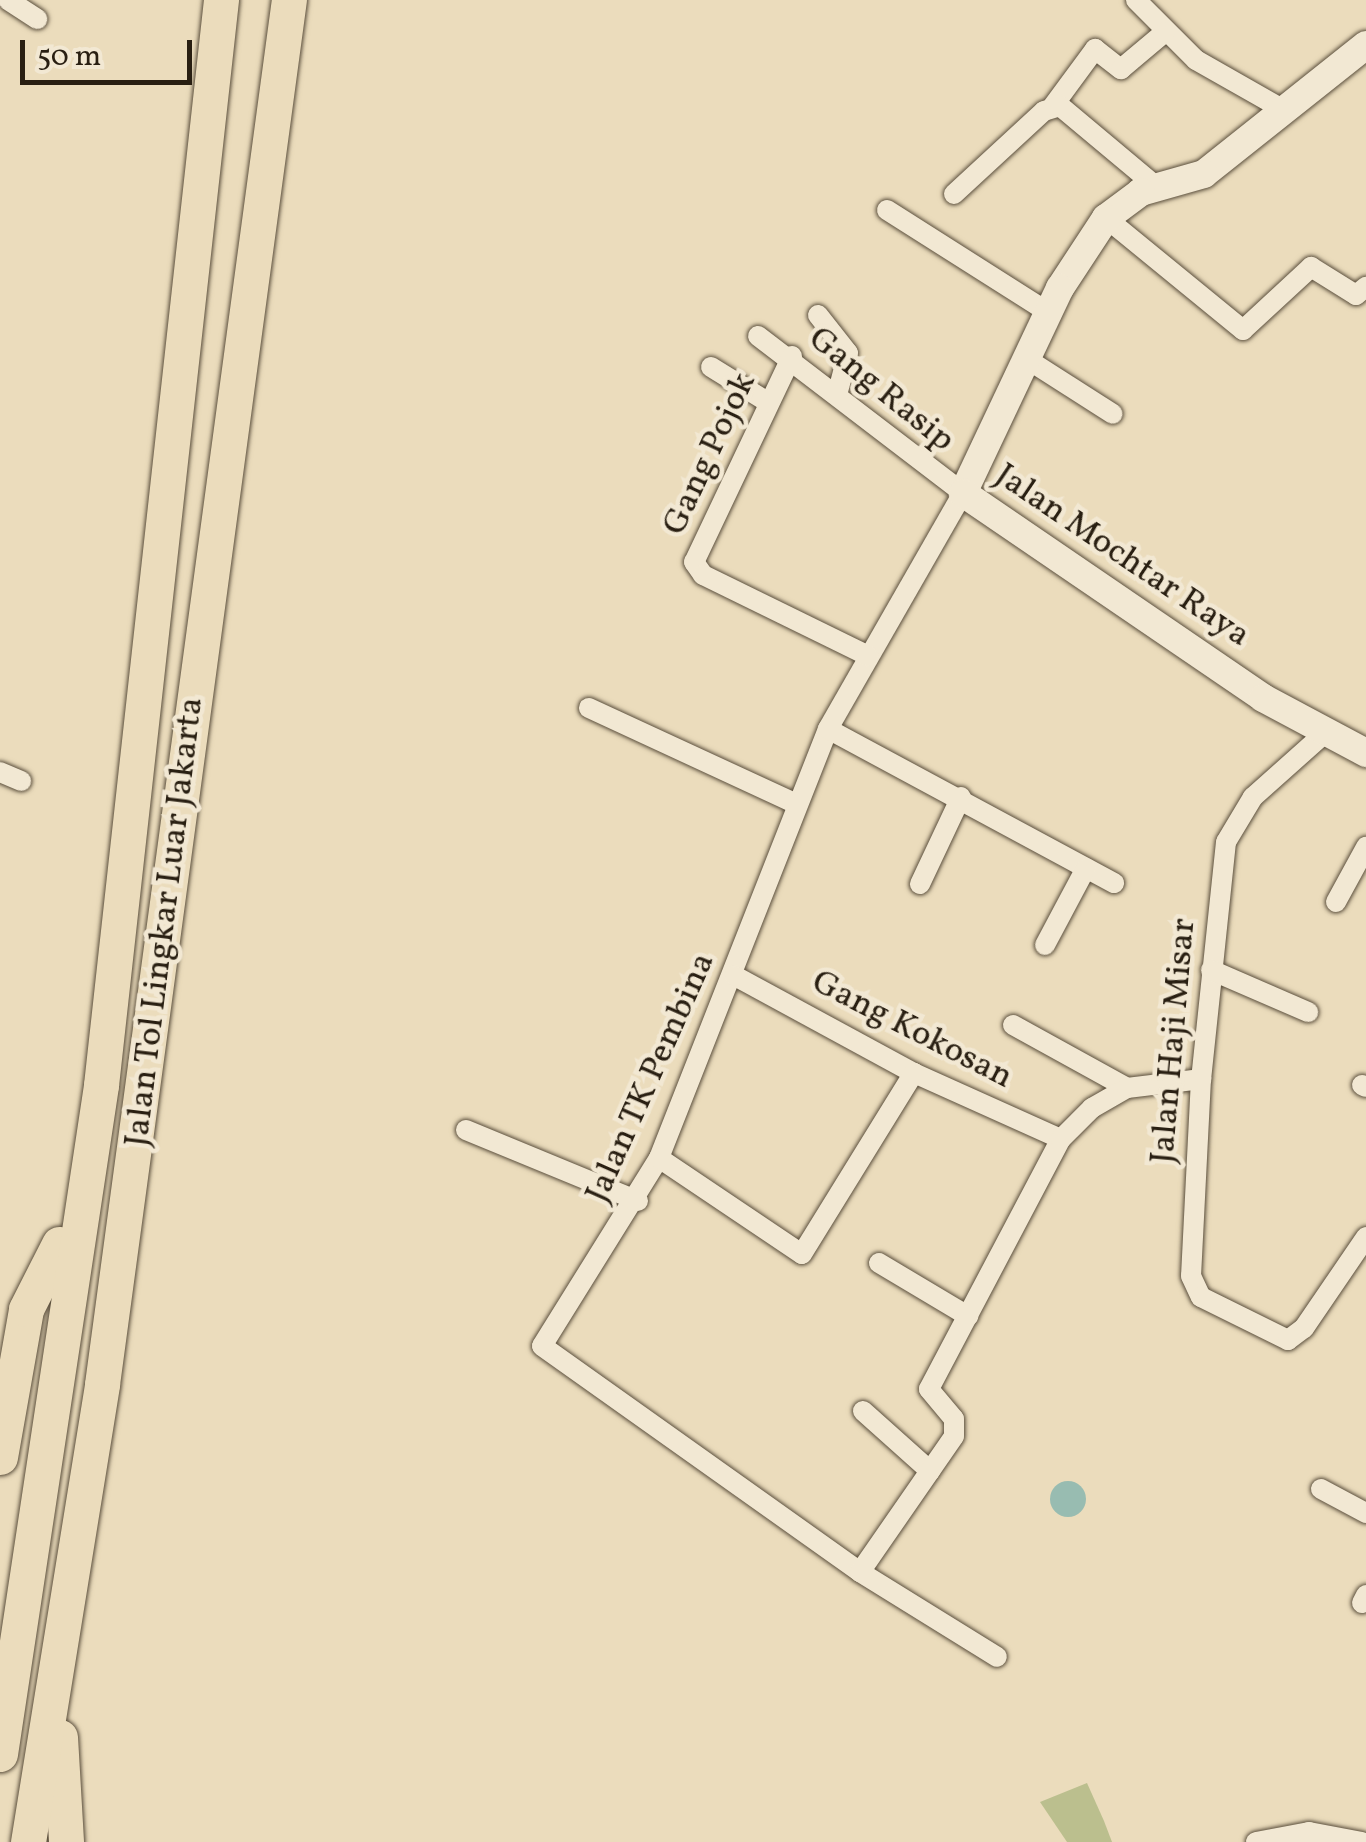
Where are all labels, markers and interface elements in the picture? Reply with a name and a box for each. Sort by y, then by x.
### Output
scale bar [25,20,198,82]
text: 50 m [37,36,101,78]
street label: Gang Rasip [799,318,963,462]
street label: Gang Pojok [654,366,766,542]
street label: Jalan Mochtar Raya [986,455,1258,657]
street label: Jalan Tol Lingkar Luar Jakarta [117,694,213,1150]
street label: Jalan Haji Misar [1142,917,1206,1165]
street label: Jalan TK Pembina [577,946,725,1210]
street label: Gang Kokosan [805,961,1019,1099]

